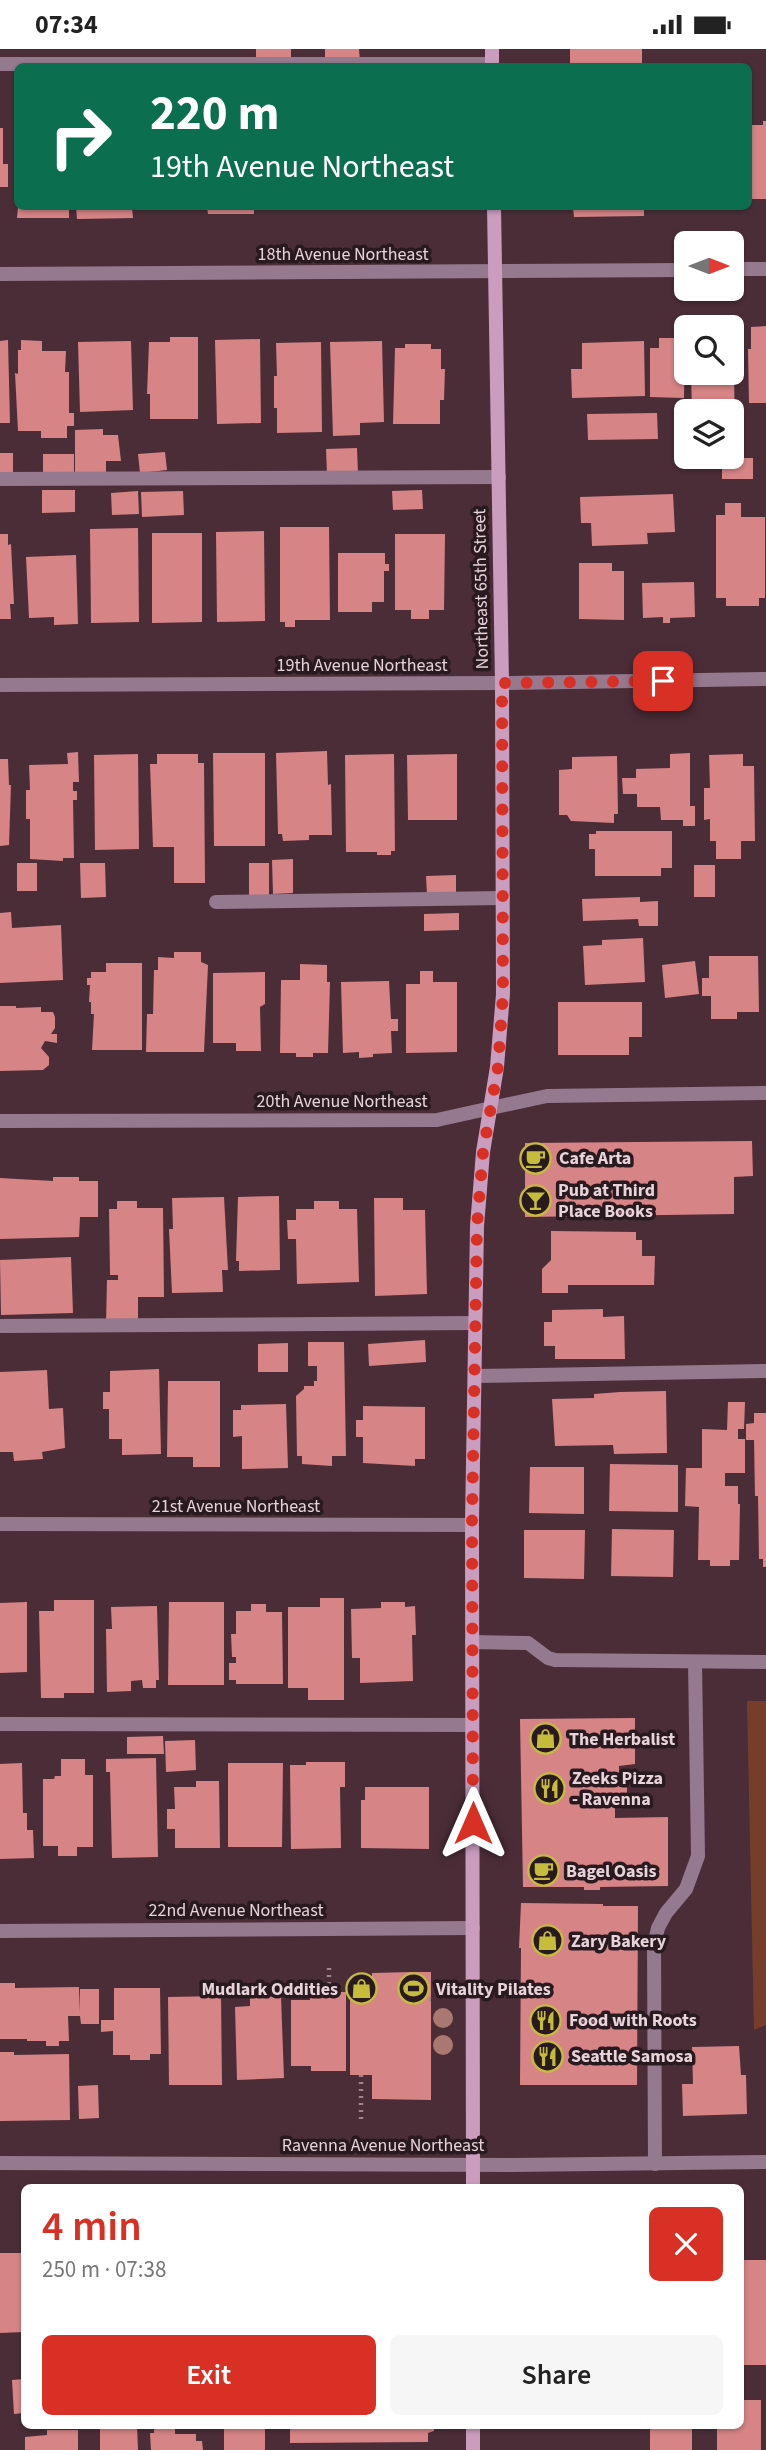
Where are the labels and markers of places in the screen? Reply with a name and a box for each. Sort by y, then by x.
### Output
pin [633,651,693,711]
cafe icon: Cafe Arta [519,1141,553,1175]
place label: Cafe Arta [559,1146,631,1171]
place label: Pub at Third Place Books [558,1178,655,1224]
bar icon: Pub at Third Place Books [518,1183,552,1217]
shop icon: The Herbalist [529,1722,563,1756]
place label: The Herbalist [569,1727,675,1752]
place label: Zeeks Pizza - Ravenna [572,1766,663,1812]
restaurant icon: Zeeks Pizza - Ravenna [532,1771,566,1805]
cafe icon: Bagel Oasis [526,1854,560,1888]
place label: Bagel Oasis [566,1859,656,1884]
shop icon: Zary Bakery [531,1924,565,1958]
place label: Zary Bakery [571,1929,667,1954]
shop icon: Mudlark Oddities [344,1972,378,2006]
sports icon: Vitality Pilates [396,1972,430,2006]
place label: Mudlark Oddities [201,1977,338,2002]
place label: Vitality Pilates [435,1977,551,2002]
restaurant icon: Food with Roots [529,2003,563,2037]
place label: Food with Roots [569,2008,697,2033]
restaurant icon: Seattle Samosa [531,2039,565,2073]
place label: Seattle Samosa [571,2044,693,2069]

